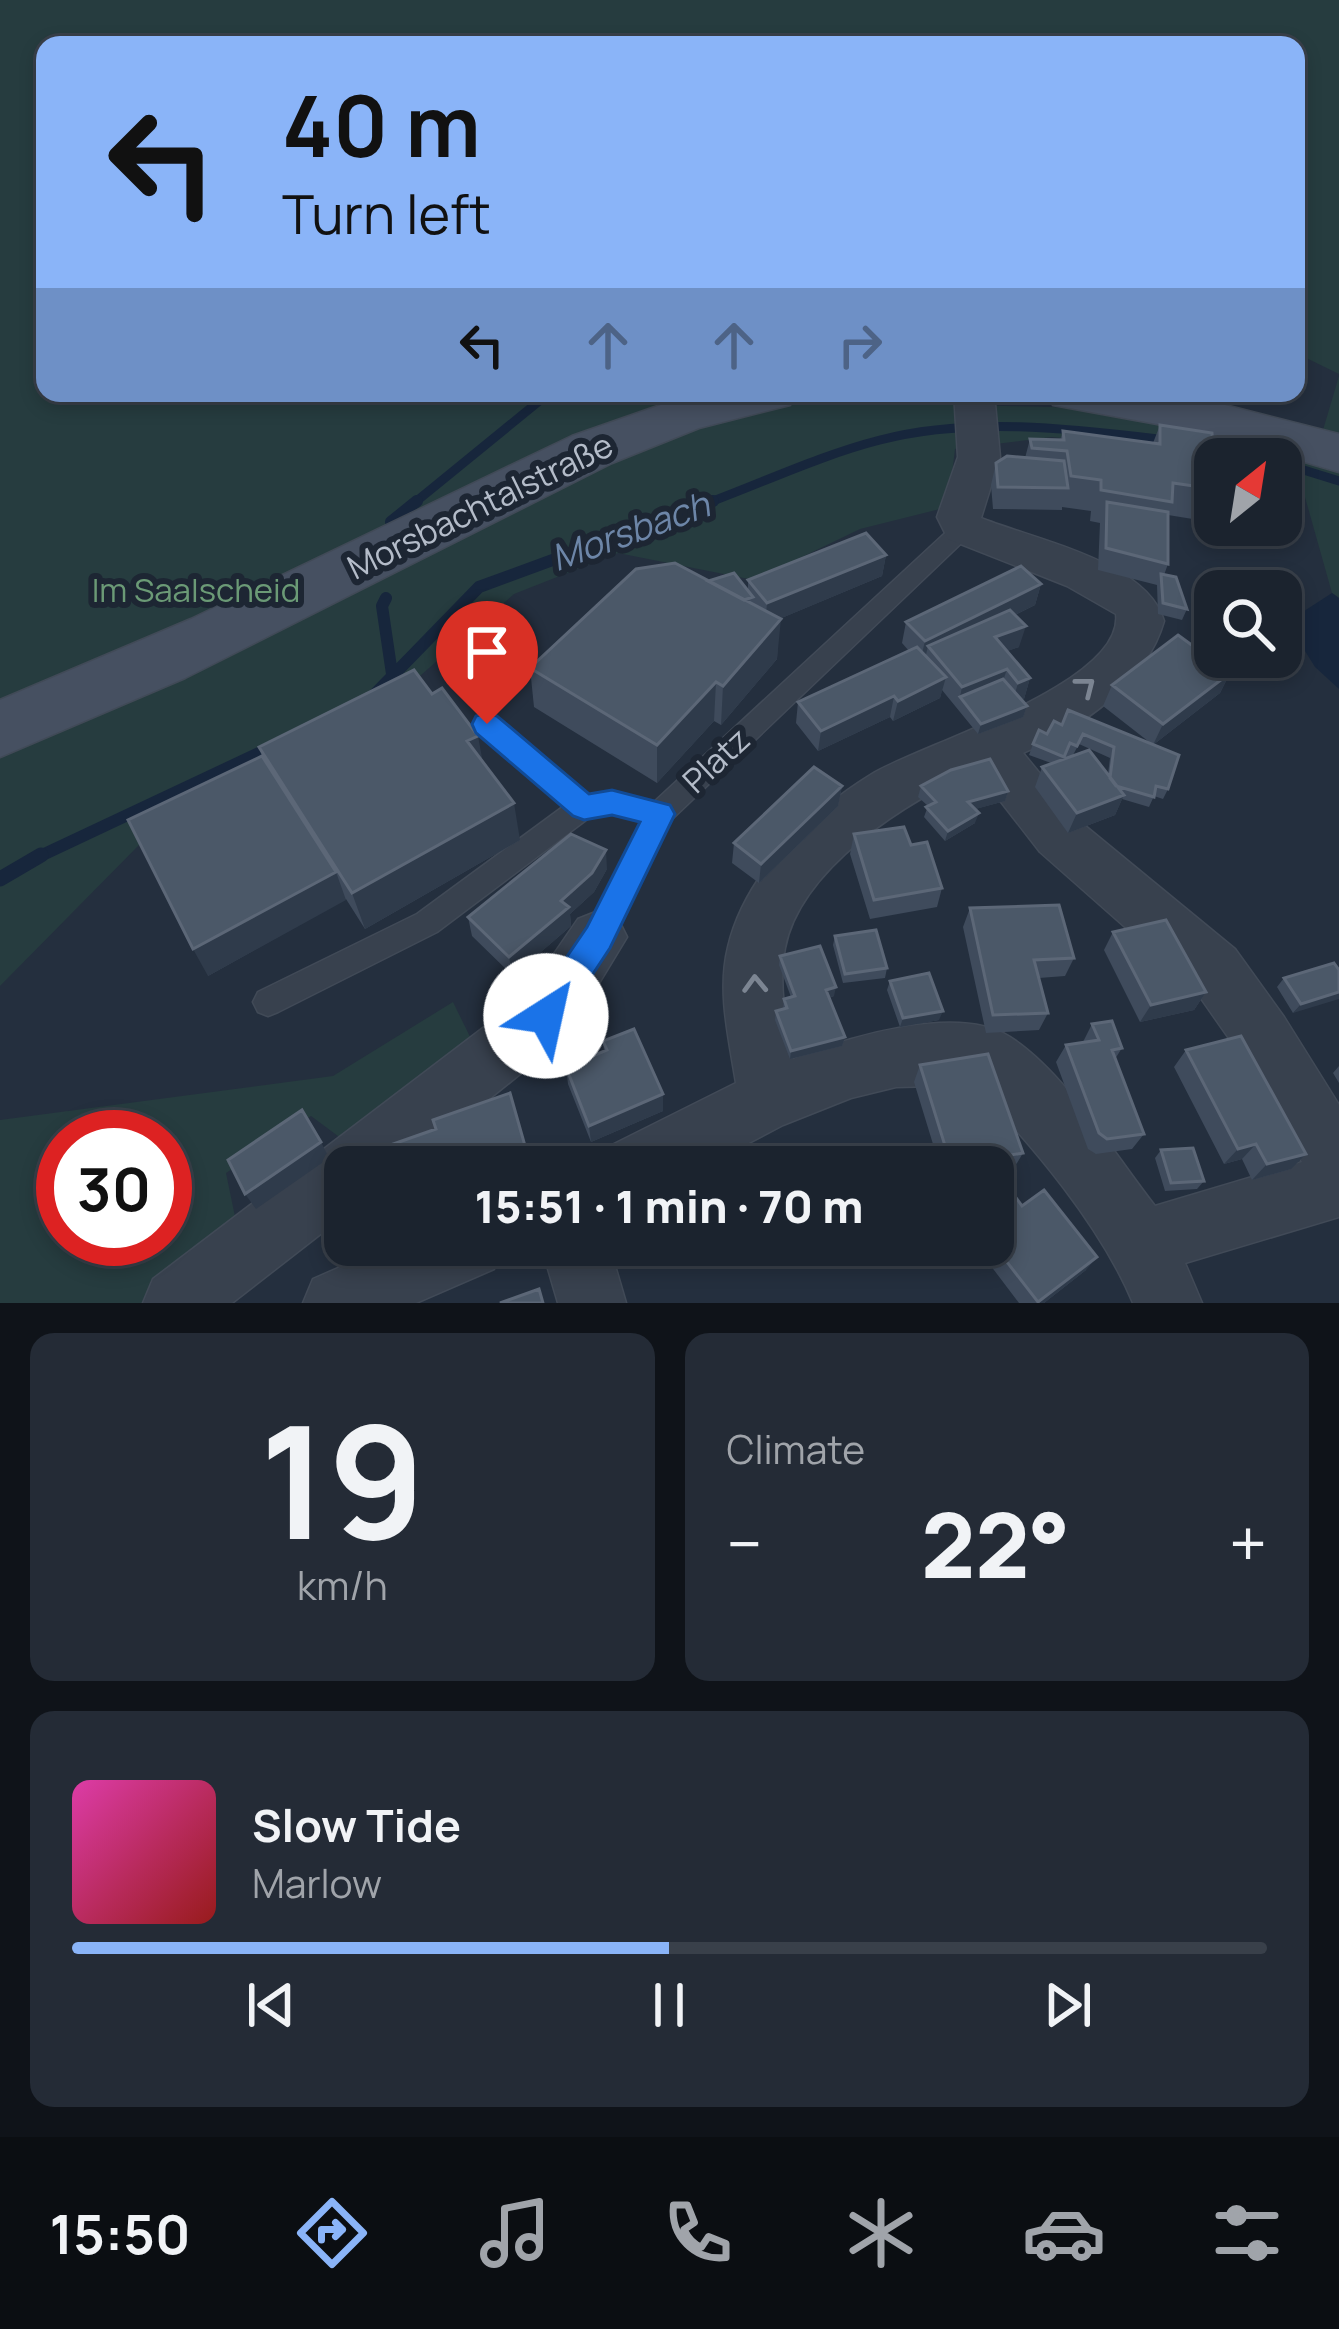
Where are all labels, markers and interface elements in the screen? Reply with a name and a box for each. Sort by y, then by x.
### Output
text: 40 m [282,67,481,182]
icon: left [84,84,240,240]
text: Turn left [282,176,491,250]
icon: left [449,312,515,378]
icon: ahead [575,312,641,378]
icon: ahead [701,312,767,378]
icon: right [827,312,893,378]
street label: Morsbachtalstraße [340,422,620,589]
north arrow [1194,438,1302,546]
map controls [1194,438,1302,678]
water label: Morsbach [544,479,717,582]
park label: Im Saalscheid [92,567,300,612]
button: search [1194,570,1302,678]
pin [436,601,538,724]
icon: arrive [454,619,520,685]
one-way arrow [1073,679,1095,700]
street label: Platz [672,717,759,802]
position arrow [483,953,609,1079]
one-way arrow [743,974,769,993]
speed limit sign: 30 [36,1110,192,1266]
text: 15:51 · 1 min · 70 m [475,1175,863,1237]
text: 19 [260,1373,425,1586]
text: Climate [727,1422,865,1476]
text: 22° [921,1482,1070,1605]
text: − [727,1498,762,1588]
text: + [1229,1498,1267,1588]
text: km/h [297,1558,388,1612]
text: Slow Tide [252,1794,461,1856]
text: Marlow [252,1856,382,1910]
icon: previous [238,1972,304,2038]
icon: pause [636,1972,702,2038]
icon: next [1035,1972,1101,2038]
icon: directions [290,2191,374,2275]
icon: music [473,2191,557,2275]
icon: phone [656,2191,740,2275]
icon: climate [839,2191,923,2275]
icon: car [1022,2191,1106,2275]
icon: filters [1205,2191,1289,2275]
text: 15:50 [50,2196,191,2270]

